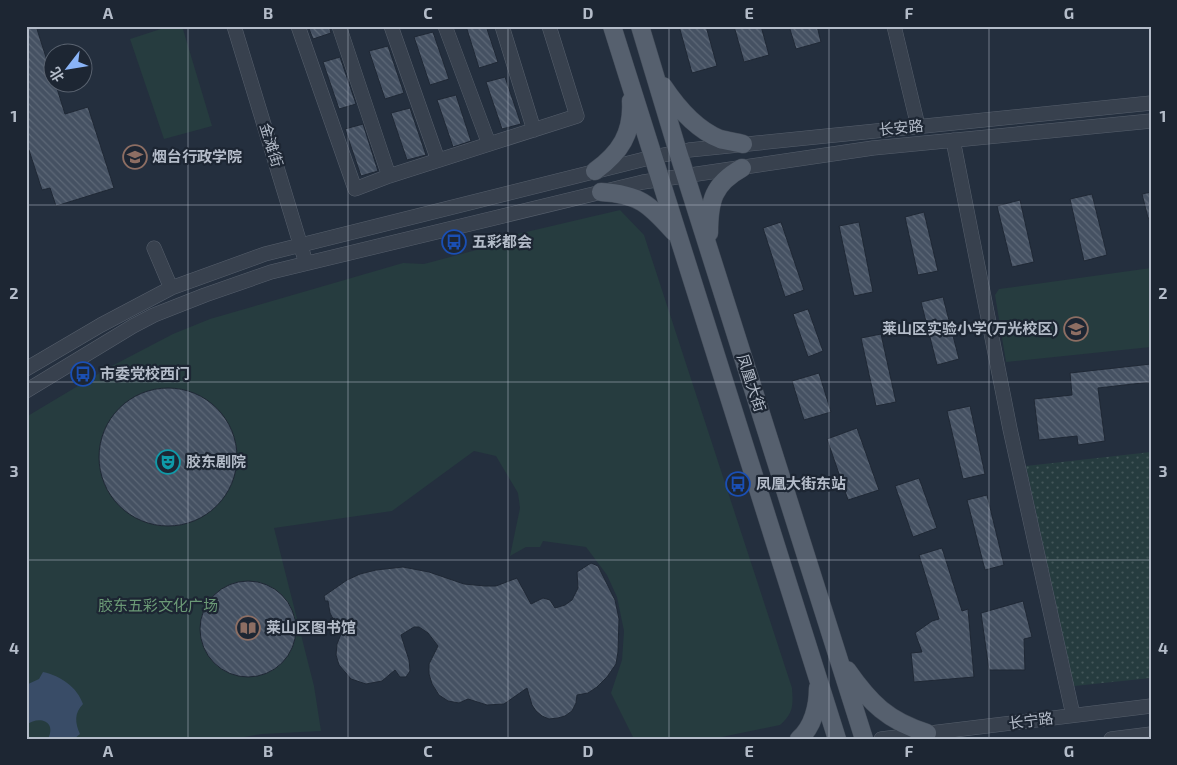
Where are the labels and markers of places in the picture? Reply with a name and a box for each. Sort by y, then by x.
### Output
school or university icon: 烟台行政学院 [122,144,148,170]
place label: 烟台行政学院 [152,147,242,165]
bus stop icon: 五彩都会 [441,229,467,255]
place label: 五彩都会 [472,232,532,250]
school or university icon: 莱山区实验小学(万光校区) [1063,316,1089,342]
place label: 莱山区实验小学(万光校区) [882,319,1058,337]
bus stop icon: 市委党校西门 [70,361,96,387]
place label: 市委党校西门 [100,364,190,382]
theatre icon: 胶东剧院 [155,449,181,475]
place label: 胶东剧院 [186,452,246,470]
bus stop icon: 凤凰大街东站 [725,471,751,497]
place label: 凤凰大街东站 [756,474,846,492]
library icon: 莱山区图书馆 [235,615,261,641]
place label: 莱山区图书馆 [266,618,356,636]

